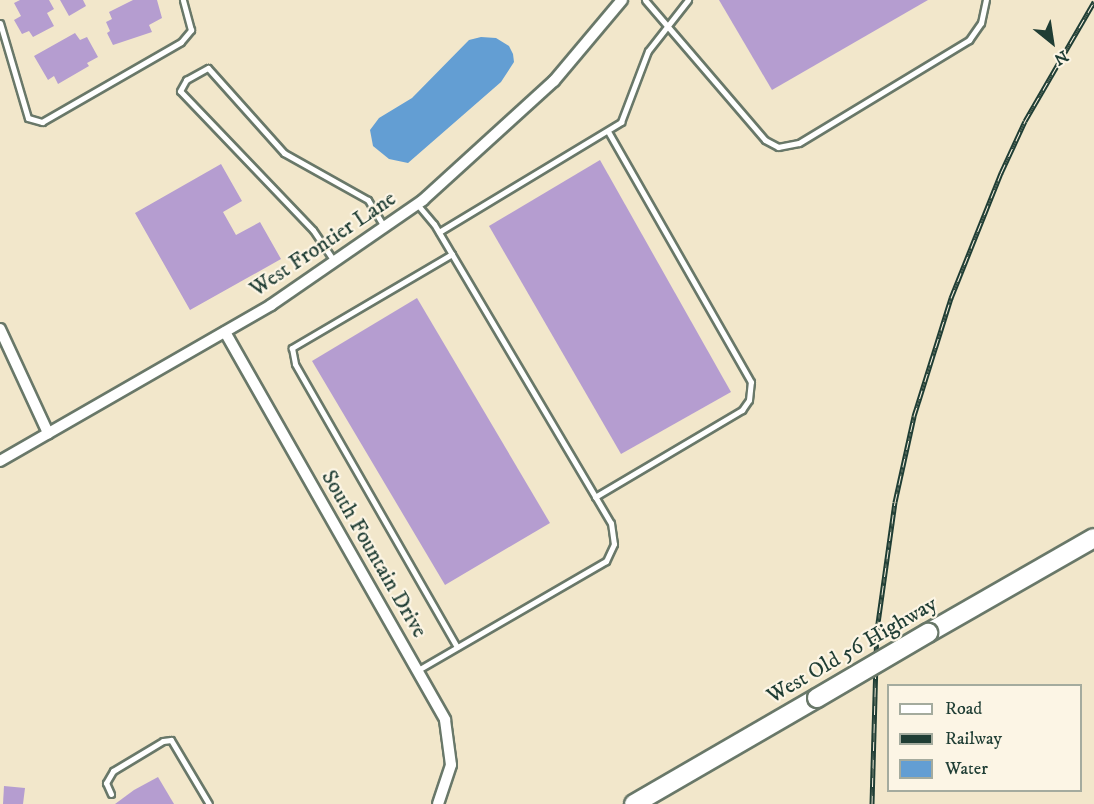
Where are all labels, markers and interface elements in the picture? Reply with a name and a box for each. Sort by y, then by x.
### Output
north arrow [1022,12,1082,72]
text: N [1050,46,1072,70]
street label: West Frontier Lane [245,185,401,303]
street label: South Fountain Drive [315,466,433,642]
street label: West Old 56 Highway [762,591,942,709]
legend [887,684,1082,792]
text: Road [945,698,982,720]
text: Railway [945,728,1002,750]
text: Water [945,758,988,780]

